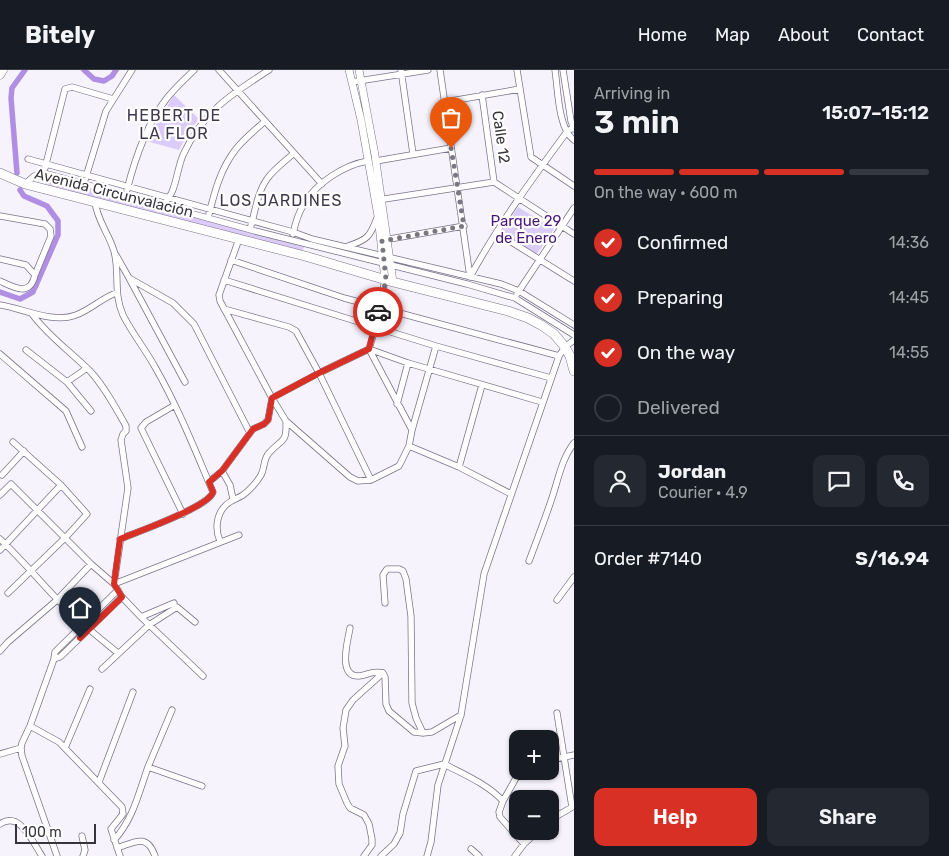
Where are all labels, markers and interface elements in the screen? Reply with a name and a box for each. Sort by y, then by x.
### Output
text: Bitely [25,21,95,49]
text: Home [638,24,687,46]
text: Map [715,24,750,46]
text: About [778,24,829,46]
text: Contact [857,24,924,46]
text: Arriving in [594,84,670,103]
pin [430,97,472,148]
text: 15:07–15:12 [822,101,929,124]
text: 3 min [594,103,680,141]
icon: bag [437,104,465,132]
district label: HEBERT DE LA FLOR [127,106,221,143]
street label: Calle 12 [488,110,514,165]
street label: Avenida Circunvalación [33,165,195,221]
text: On the way · 600 m [594,183,738,202]
district label: LOS JARDINES [220,191,342,210]
park label: Parque 29 de Enero [490,212,562,247]
icon: check [594,229,622,257]
text: Confirmed [637,231,728,254]
text: 14:36 [889,233,929,252]
icon: check [594,284,622,312]
text: Preparing [637,286,723,309]
courier [353,287,403,337]
text: 14:45 [889,288,929,307]
icon: car [364,298,392,326]
icon: check [594,339,622,367]
text: On the way [637,341,735,364]
text: 14:55 [889,343,929,362]
text: Delivered [637,396,720,419]
button: person [594,455,646,507]
button: chat [813,455,865,507]
button: phone [877,455,929,507]
text: Jordan [658,460,726,483]
text: Courier · 4.9 [658,483,748,502]
text: Order #7140 [594,547,702,570]
text: S/16.94 [855,547,929,570]
pin [59,587,101,638]
icon: home [66,594,94,622]
map controls [509,730,559,840]
button: + [509,730,559,780]
button: Help [594,788,757,846]
button: Share [767,788,929,846]
button: − [509,790,559,840]
scale bar [15,821,96,844]
text: 100 m [22,824,62,841]

